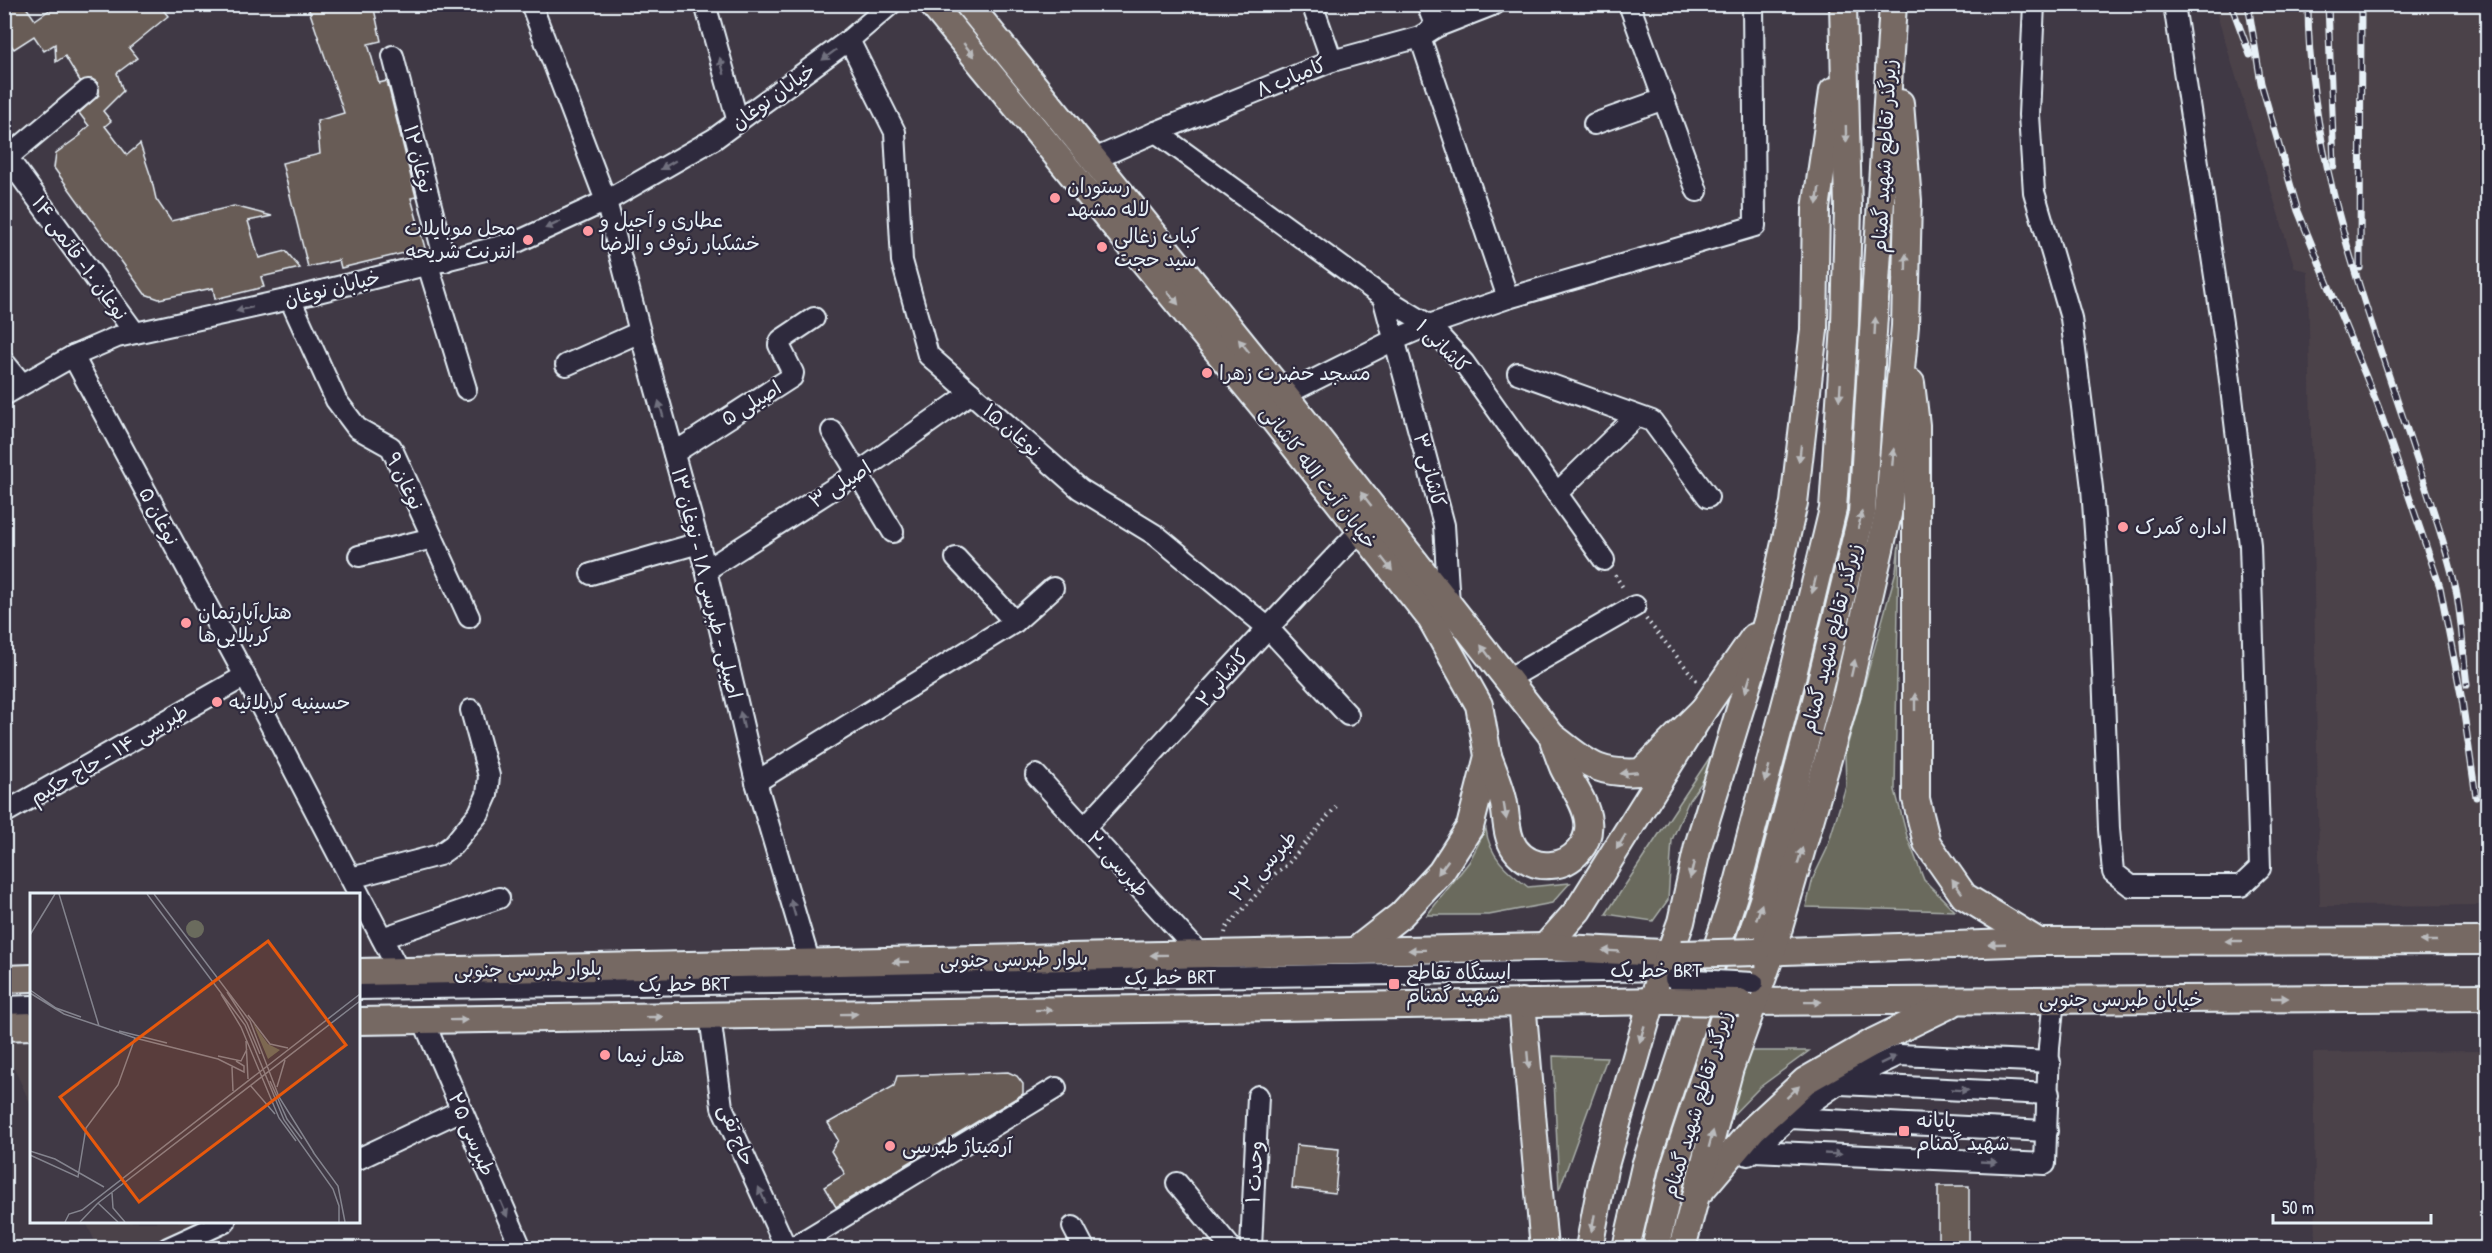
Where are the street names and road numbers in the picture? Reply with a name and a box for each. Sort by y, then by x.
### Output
street label: کامیاب ۸ [1252,50,1330,103]
street label: خیابان نوغان [725,56,820,135]
street label: زیرگذر تقاطع شهید گمنام [1865,58,1905,254]
street label: نوغان ۱۲ [398,122,441,196]
street label: نوغان ۱۰- قائمی ۱۴ [26,190,135,325]
street label: خیابان نوغان [281,263,383,312]
street label: کاشانی ۱ [1410,313,1476,379]
street label: اصیلی ۵ [715,373,786,432]
street label: نوغان ۱۵ [977,397,1047,463]
street label: خیابان آیت الله کاشانی [1255,399,1384,554]
street label: کاشانی ۳ [1408,430,1453,510]
street label: نوغان ۹ [380,447,431,514]
street label: اصیلی ۳ [803,453,876,514]
street label: اصیلی - طبرسی ۱۸ - نوغان ۱۳ [666,465,749,701]
street label: نوغان ۵ [133,482,186,550]
street label: زیرگذر تقاطع شهید گمنام [1794,540,1870,736]
street label: کاشانی۲ [1189,643,1254,712]
street label: طبرسی ۱۴ - حاج حکیم [25,697,194,812]
street label: طبرسی ۲۰ [1081,824,1156,903]
street label: طبرسی ۲۲ [1223,824,1303,907]
street label: بلوار طبرسی جنوبی [940,944,1088,974]
street label: بلوار طبرسی جنوبی [454,954,602,984]
street label: خط یک BRT [1610,956,1702,983]
street label: خط یک BRT [1124,962,1217,991]
street label: خط یک BRT [638,969,731,998]
street label: خیابان طبرسی جنوبی [2039,985,2203,1013]
street label: زیرگذر تقاطع شهید گمنام [1655,1007,1741,1202]
street label: طبرسی ۲۵ [443,1088,502,1180]
street label: حاج تقی [712,1100,762,1170]
street label: وحدت ۱ [1238,1140,1269,1204]

